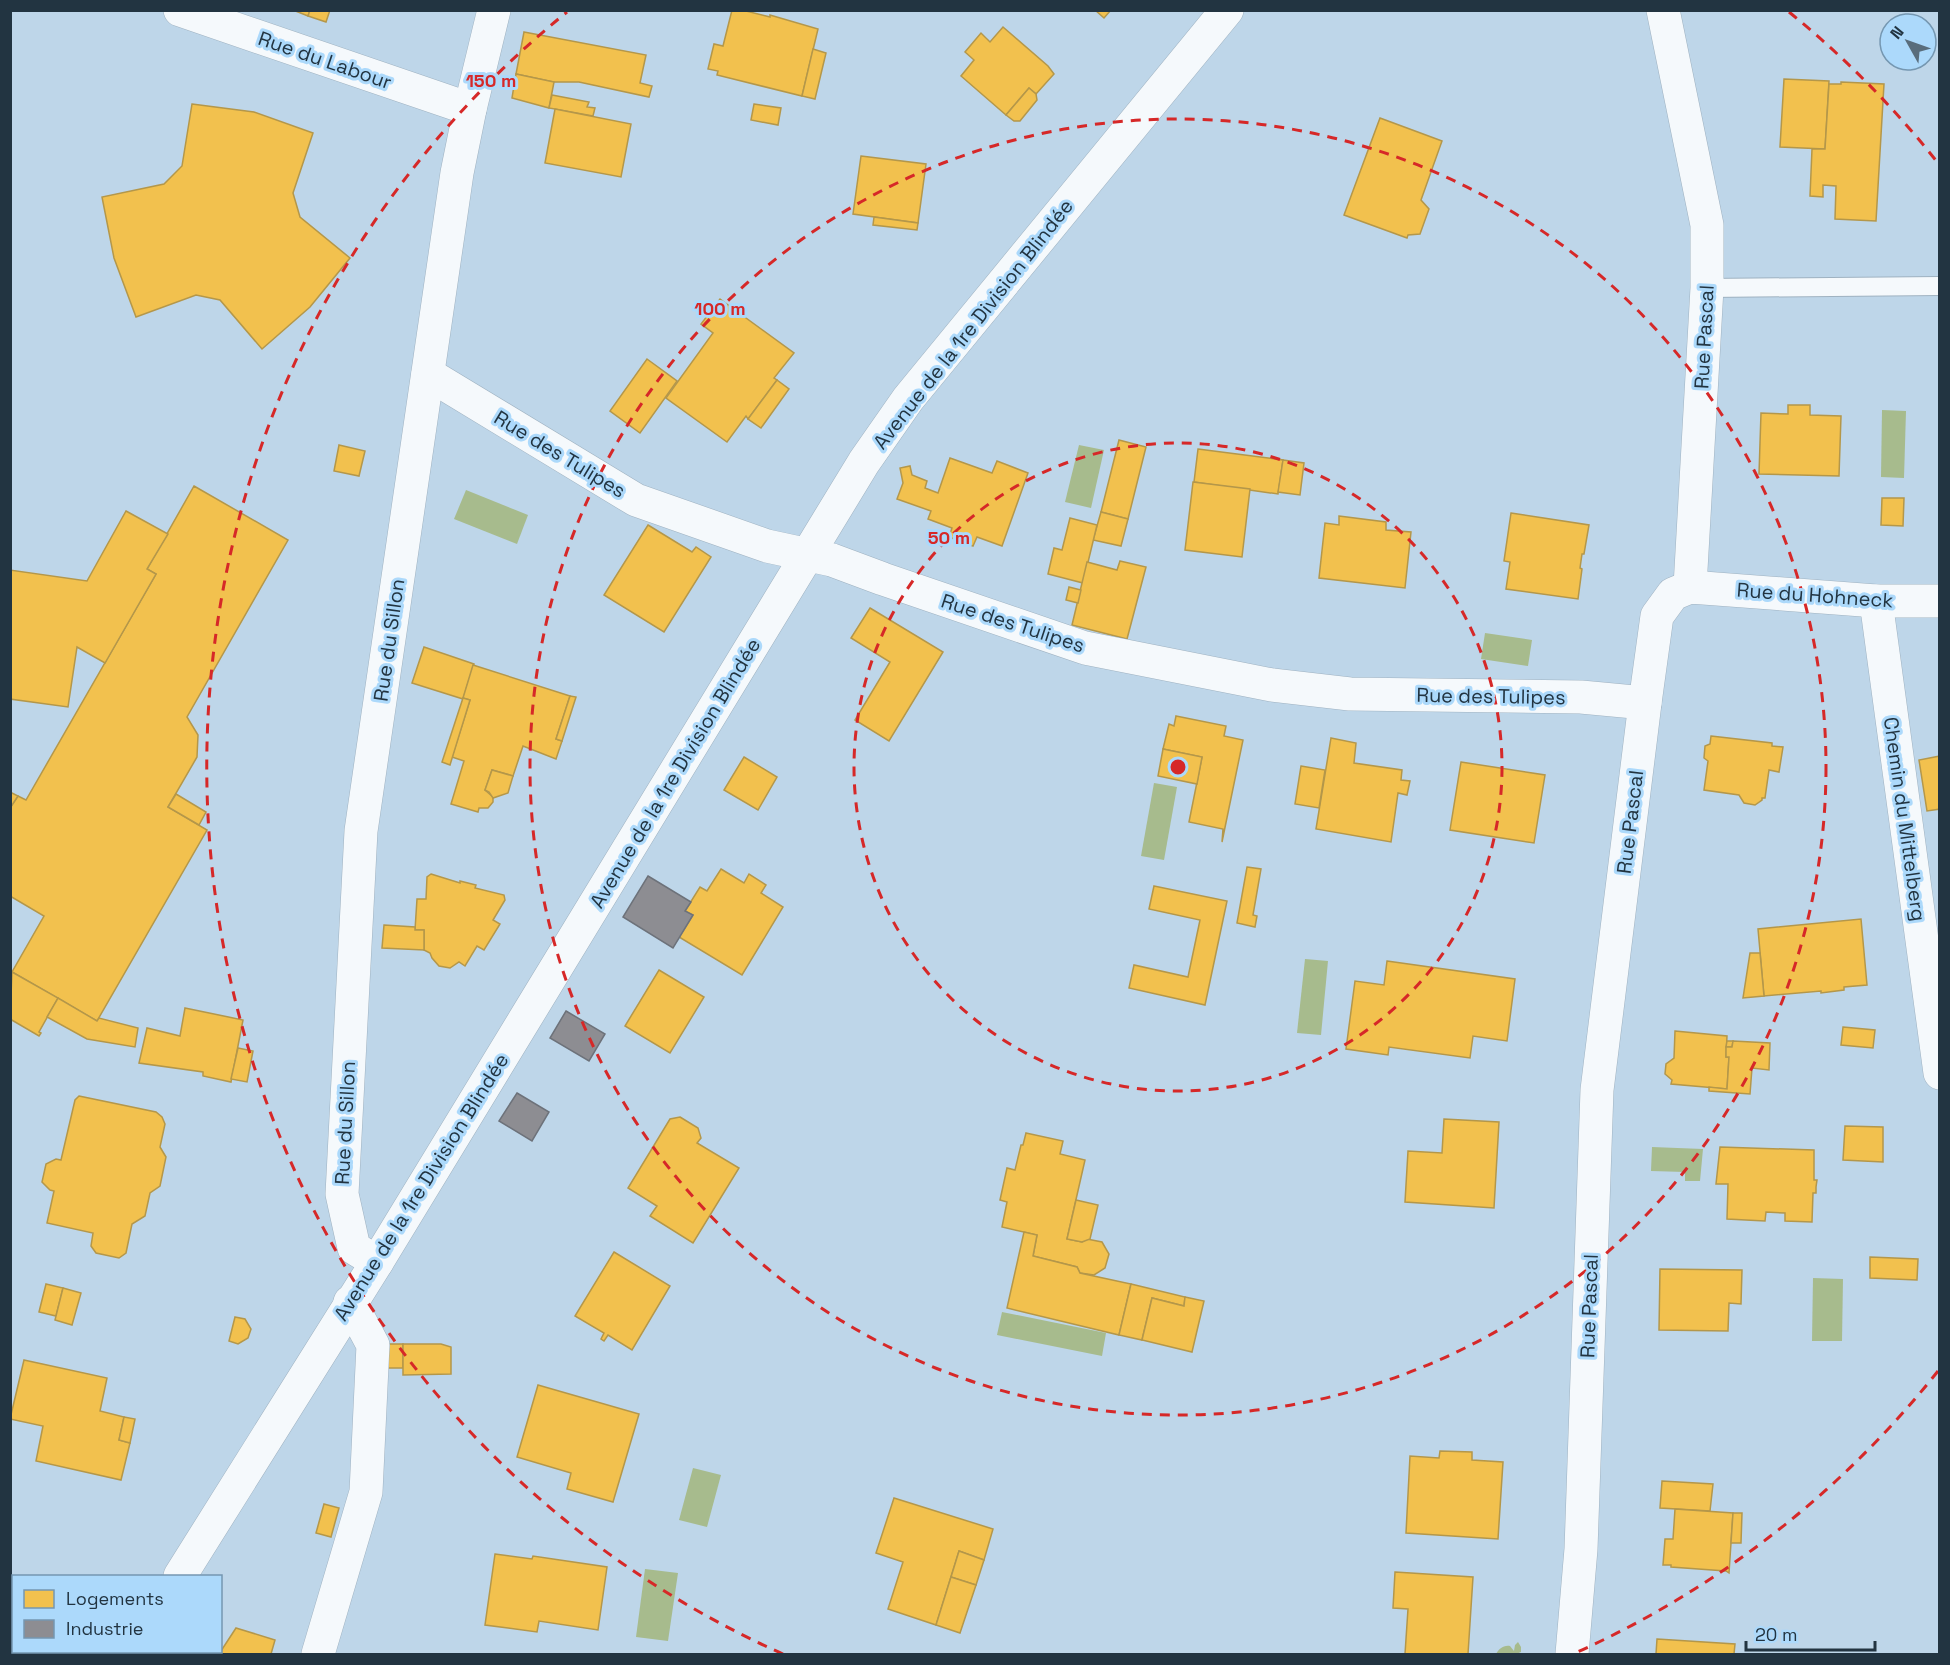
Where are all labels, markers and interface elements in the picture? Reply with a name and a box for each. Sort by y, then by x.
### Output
north arrow [1878,12,1938,72]
text: N [1885,22,1908,44]
street label: Rue du Labour [255,25,395,95]
text: 150 m [466,69,516,92]
street label: Avenue de la 1re Division Blindée [867,194,1079,454]
street label: Rue Pascal [1688,284,1720,390]
text: 100 m [694,297,746,320]
street label: Rue des Tulipes [489,404,631,504]
text: 50 m [928,526,970,549]
street label: Rue du Sillon [368,577,410,703]
street label: Rue du Hohneck [1736,577,1894,613]
street label: Rue des Tulipes [938,588,1088,658]
street label: Avenue de la 1re Division Blindée [584,633,766,913]
street label: Rue des Tulipes [1416,682,1566,710]
street label: Chemin du Mittelberg [1878,715,1932,923]
centre of rings [1168,757,1188,777]
street label: Rue Pascal [1611,769,1649,875]
street label: Avenue de la 1re Division Blindée [328,1048,514,1326]
street label: Rue du Sillon [329,1061,361,1185]
street label: Rue Pascal [1574,1254,1604,1358]
legend [12,1575,222,1653]
text: Logements [66,1587,164,1610]
scale bar [1746,1614,1875,1652]
text: Industrie [66,1617,143,1640]
text: 20 m [1755,1623,1798,1646]

